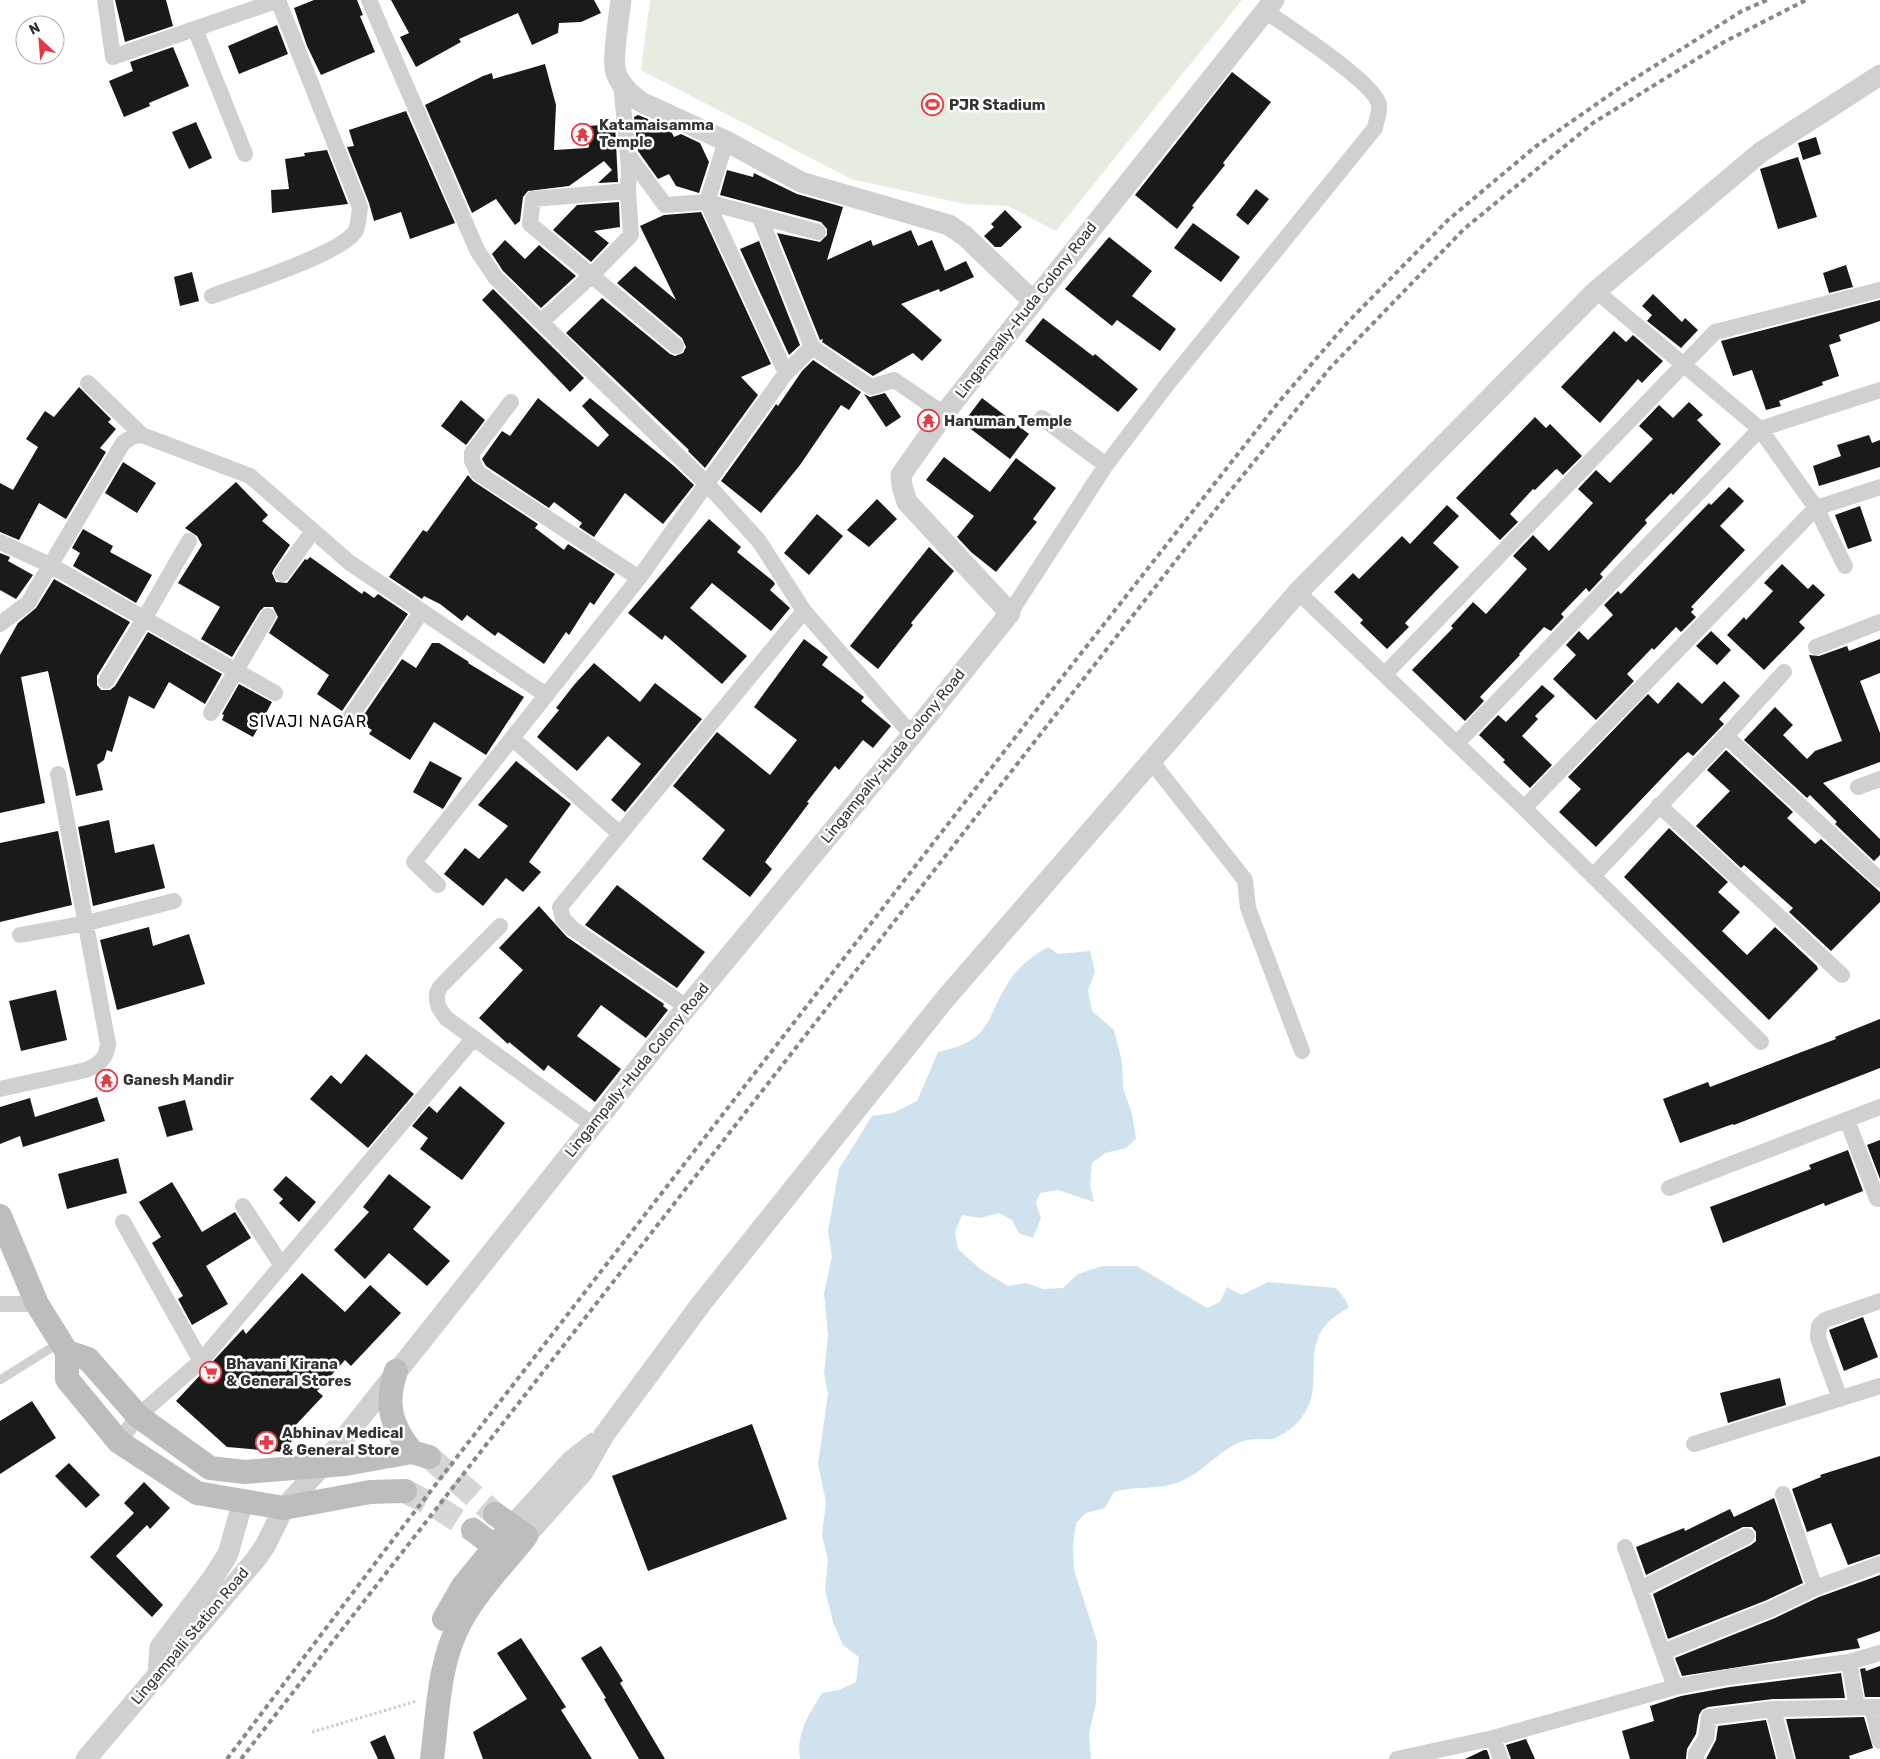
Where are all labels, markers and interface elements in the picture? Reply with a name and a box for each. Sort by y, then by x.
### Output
north arrow [15,15,65,65]
text: N [26,19,43,39]
sports icon: PJR Stadium [921,93,945,117]
place label: PJR Stadium [949,96,1046,114]
place label: Katamaisamma Temple [599,116,714,151]
temple icon: Katamaisamma Temple [571,122,595,146]
street label: Lingampally-Huda Colony Road [952,218,1100,402]
temple icon: Hanuman Temple [916,409,940,433]
place label: Hanuman Temple [944,412,1072,430]
street label: Lingampally-Huda Colony Road [817,665,969,847]
district label: SIVAJI NAGAR [249,712,367,731]
street label: Lingampally-Huda Colony Road [561,979,713,1161]
temple icon: Ganesh Mandir [95,1068,119,1092]
place label: Ganesh Mandir [123,1071,234,1089]
place label: Bhavani Kirana & General Stores [226,1355,352,1390]
supermarket icon: Bhavani Kirana & General Stores [198,1361,222,1385]
place label: Abhinav Medical & General Store [282,1424,403,1459]
pharmacy icon: Abhinav Medical & General Store [254,1430,278,1454]
street label: Lingampalli Station Road [127,1564,253,1708]

